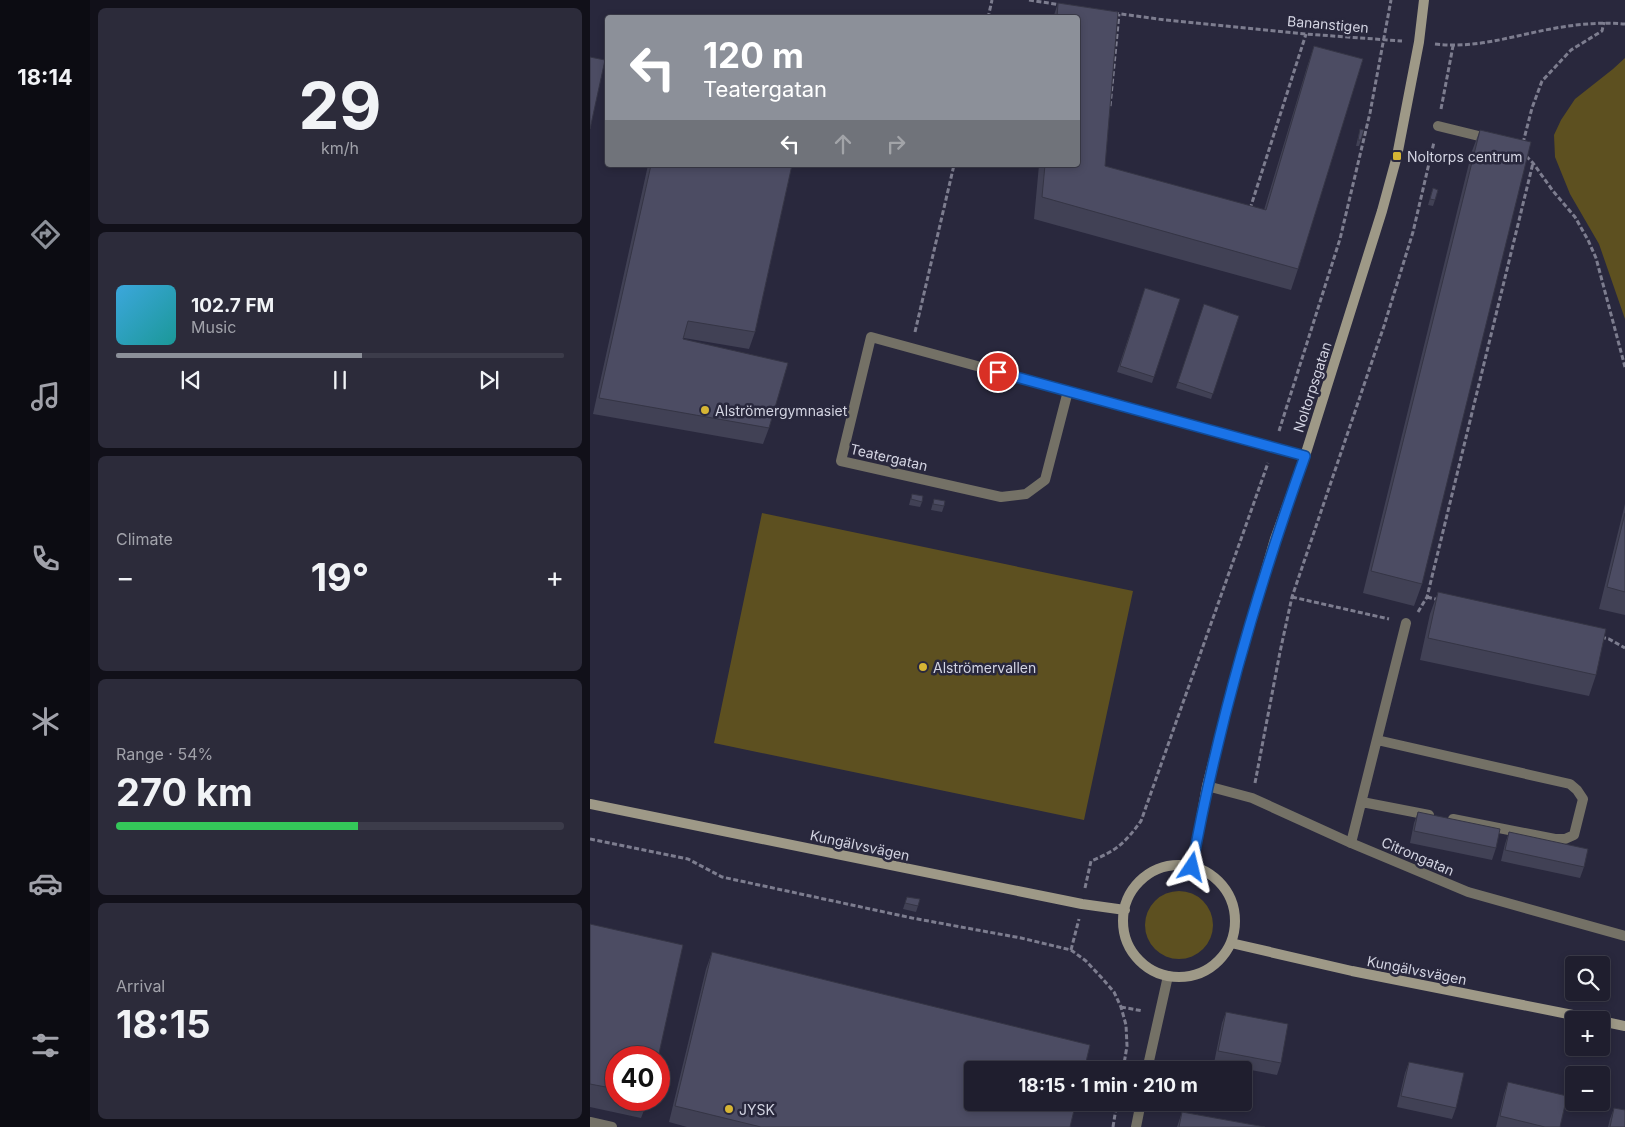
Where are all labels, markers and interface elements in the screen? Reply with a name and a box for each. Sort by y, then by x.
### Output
street label: Bananstigen [1287,12,1369,36]
text: 120 m [703,34,804,76]
icon: left [620,35,685,100]
text: 18:14 [17,64,73,90]
text: 29 [298,66,382,145]
text: Teatergatan [703,76,827,102]
icon: left [776,130,804,158]
icon: ahead [829,130,857,158]
icon: right [882,130,910,158]
text: km/h [321,138,359,158]
place label: Noltorps centrum [1407,148,1523,165]
marker: Noltorps centrum [1391,150,1403,162]
icon: directions [28,217,63,252]
text: 102.7 FM [191,294,274,317]
text: Music [191,317,236,337]
street label: Noltorpsgatan [1289,340,1335,434]
pin [977,351,1019,393]
icon: arrive [984,358,1012,386]
icon: previous [177,366,205,394]
icon: pause [326,366,354,394]
icon: next [475,366,503,394]
icon: music [28,379,63,414]
place label: Alströmergymnasiet [715,402,848,419]
marker: Alströmergymnasiet [699,404,711,416]
street label: Teatergatan [849,440,929,474]
text: Climate [116,529,173,549]
icon: phone [28,541,63,576]
text: 19° [311,554,369,600]
text: − [116,560,135,594]
text: + [545,560,564,594]
place label: Alströmervallen [933,659,1036,676]
marker: Alströmervallen [917,661,929,673]
icon: climate [28,704,63,739]
text: Range · 54% [116,744,213,764]
text: 270 km [116,769,253,815]
street label: Kungälvsvägen [809,826,911,864]
street label: Citrongatan [1379,833,1457,879]
position arrow [1165,840,1217,892]
icon: car [28,866,63,901]
street label: Kungälvsvägen [1366,952,1468,988]
map controls [1565,956,1610,1111]
button: search [1565,956,1610,1001]
text: Arrival [116,976,165,996]
text: 18:15 [116,1001,210,1047]
button: + [1565,1011,1610,1056]
icon: filters [28,1028,63,1063]
speed limit sign: 40 [605,1046,670,1111]
button: − [1565,1066,1610,1111]
text: 18:15 · 1 min · 210 m [1018,1074,1198,1097]
place label: JYSK [739,1101,775,1118]
marker: JYSK [723,1103,735,1115]

